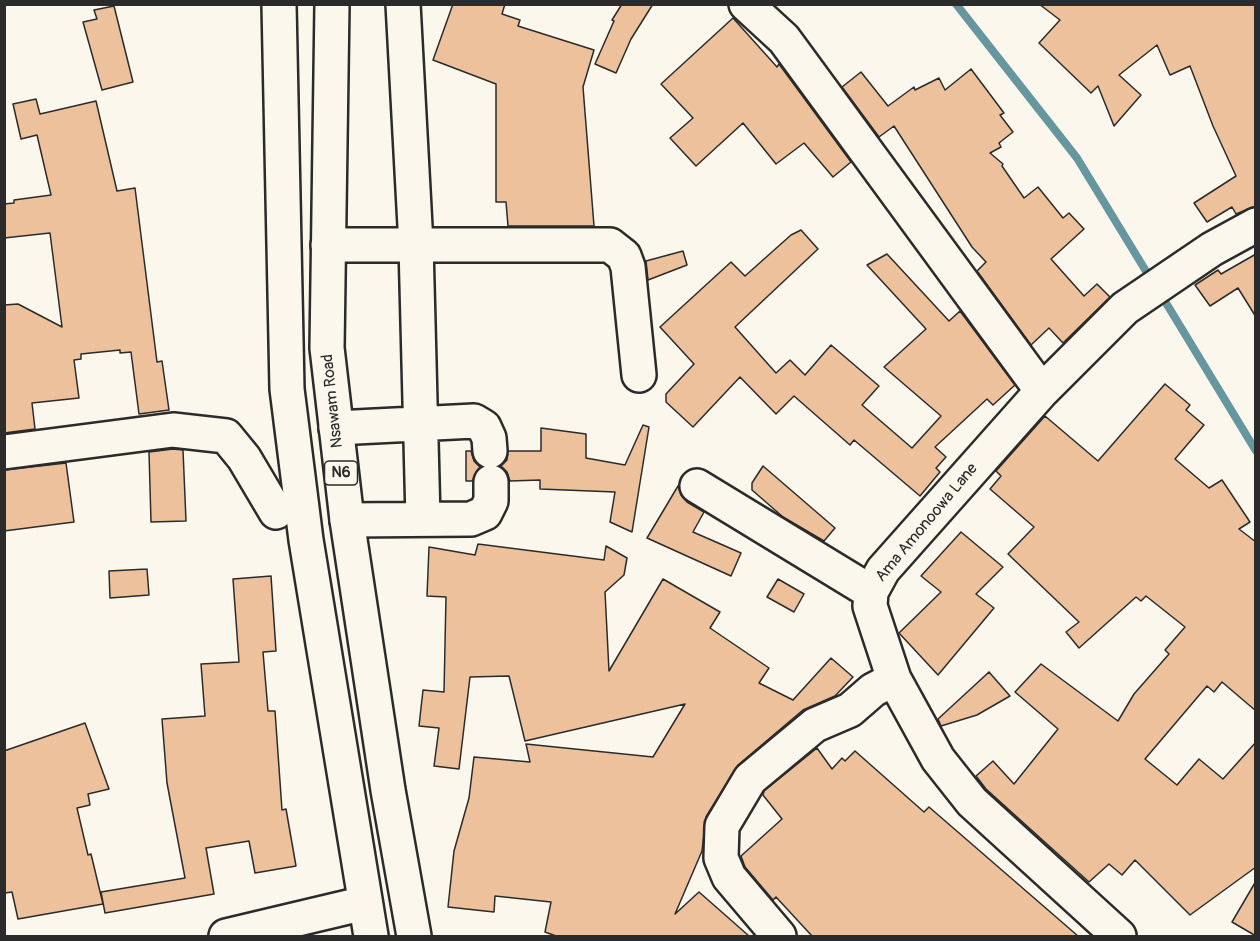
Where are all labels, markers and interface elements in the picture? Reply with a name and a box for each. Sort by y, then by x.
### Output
street label: Nsawam Road [319,353,347,449]
street label: Ama Amonoowa Lane [872,460,982,586]
road number: N6 [324,461,358,485]

